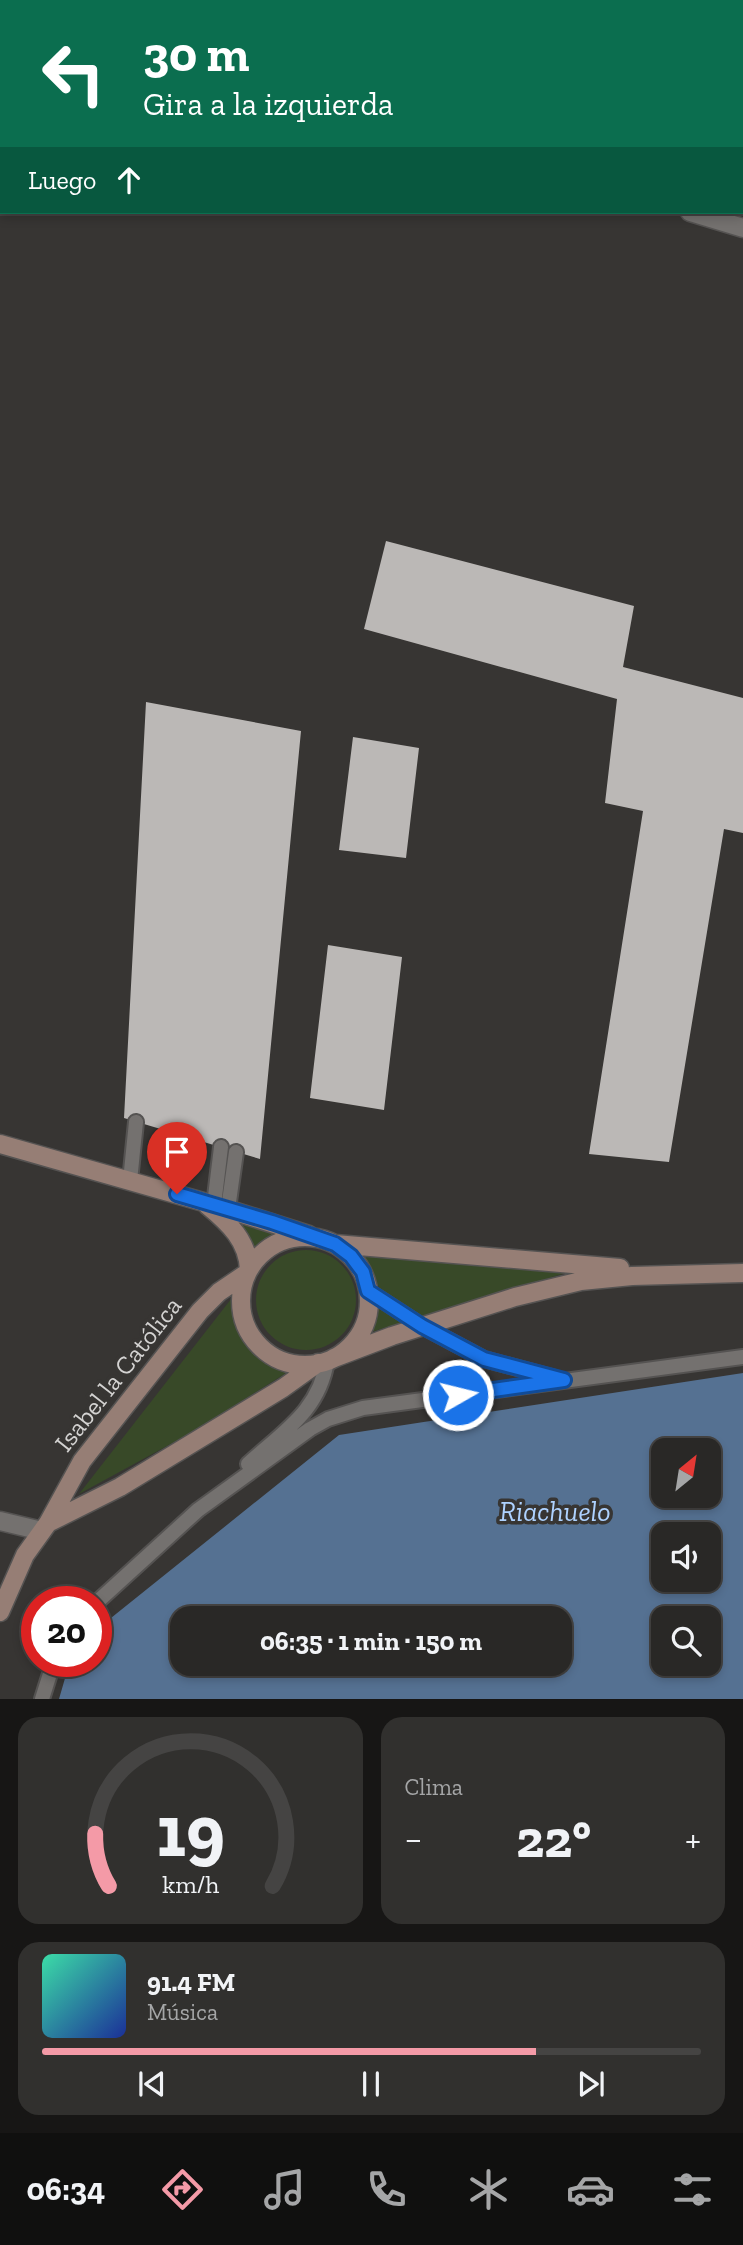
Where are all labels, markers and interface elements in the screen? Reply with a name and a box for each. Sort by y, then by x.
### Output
text: 30 m [143,25,249,84]
icon: left [28,28,119,119]
text: Gira a la izquierda [143,85,394,123]
icon: ahead [110,161,148,199]
text: Luego [28,164,96,196]
pin [147,1122,207,1194]
icon: arrive [158,1133,196,1171]
street label: Isabel la Católica [48,1290,189,1458]
position arrow [421,1358,495,1432]
north arrow [651,1438,721,1508]
map controls [651,1438,721,1676]
water label: Riachuelo [499,1495,611,1528]
button: sound [651,1522,721,1592]
speed limit sign: 20 [21,1586,112,1677]
button: search [651,1606,721,1676]
text: 06:35 · 1 min · 150 m [260,1625,482,1657]
text: Clima [405,1773,463,1801]
text: 19 [156,1788,224,1876]
text: 22° [516,1808,591,1870]
text: − [405,1816,422,1862]
text: + [685,1816,701,1862]
text: km/h [162,1869,219,1899]
text: 91.4 FM [147,1966,235,1998]
text: Música [147,1998,218,2026]
icon: previous [133,2065,171,2103]
icon: pause [352,2065,390,2103]
icon: next [572,2065,610,2103]
icon: directions [158,2165,207,2214]
icon: music [260,2165,309,2214]
icon: phone [362,2165,411,2214]
icon: climate [464,2165,513,2214]
icon: car [566,2165,615,2214]
icon: filters [668,2165,717,2214]
text: 06:34 [26,2170,105,2208]

